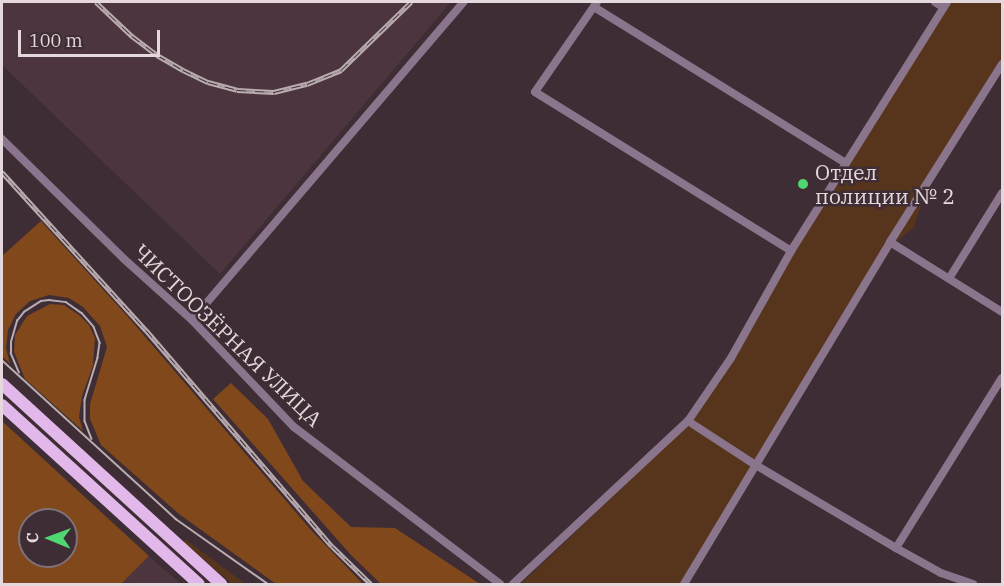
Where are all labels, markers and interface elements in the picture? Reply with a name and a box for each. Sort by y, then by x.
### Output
scale bar [21,18,164,56]
text: 100 m [29,29,83,52]
place label: Отдел полиции № 2 [815,159,955,209]
marker: Отдел полиции № 2 [796,177,810,191]
street label: ЧИСТООЗЁРНАЯ УЛИЦА [129,238,327,432]
north arrow [18,508,78,568]
text: С [22,532,42,543]

